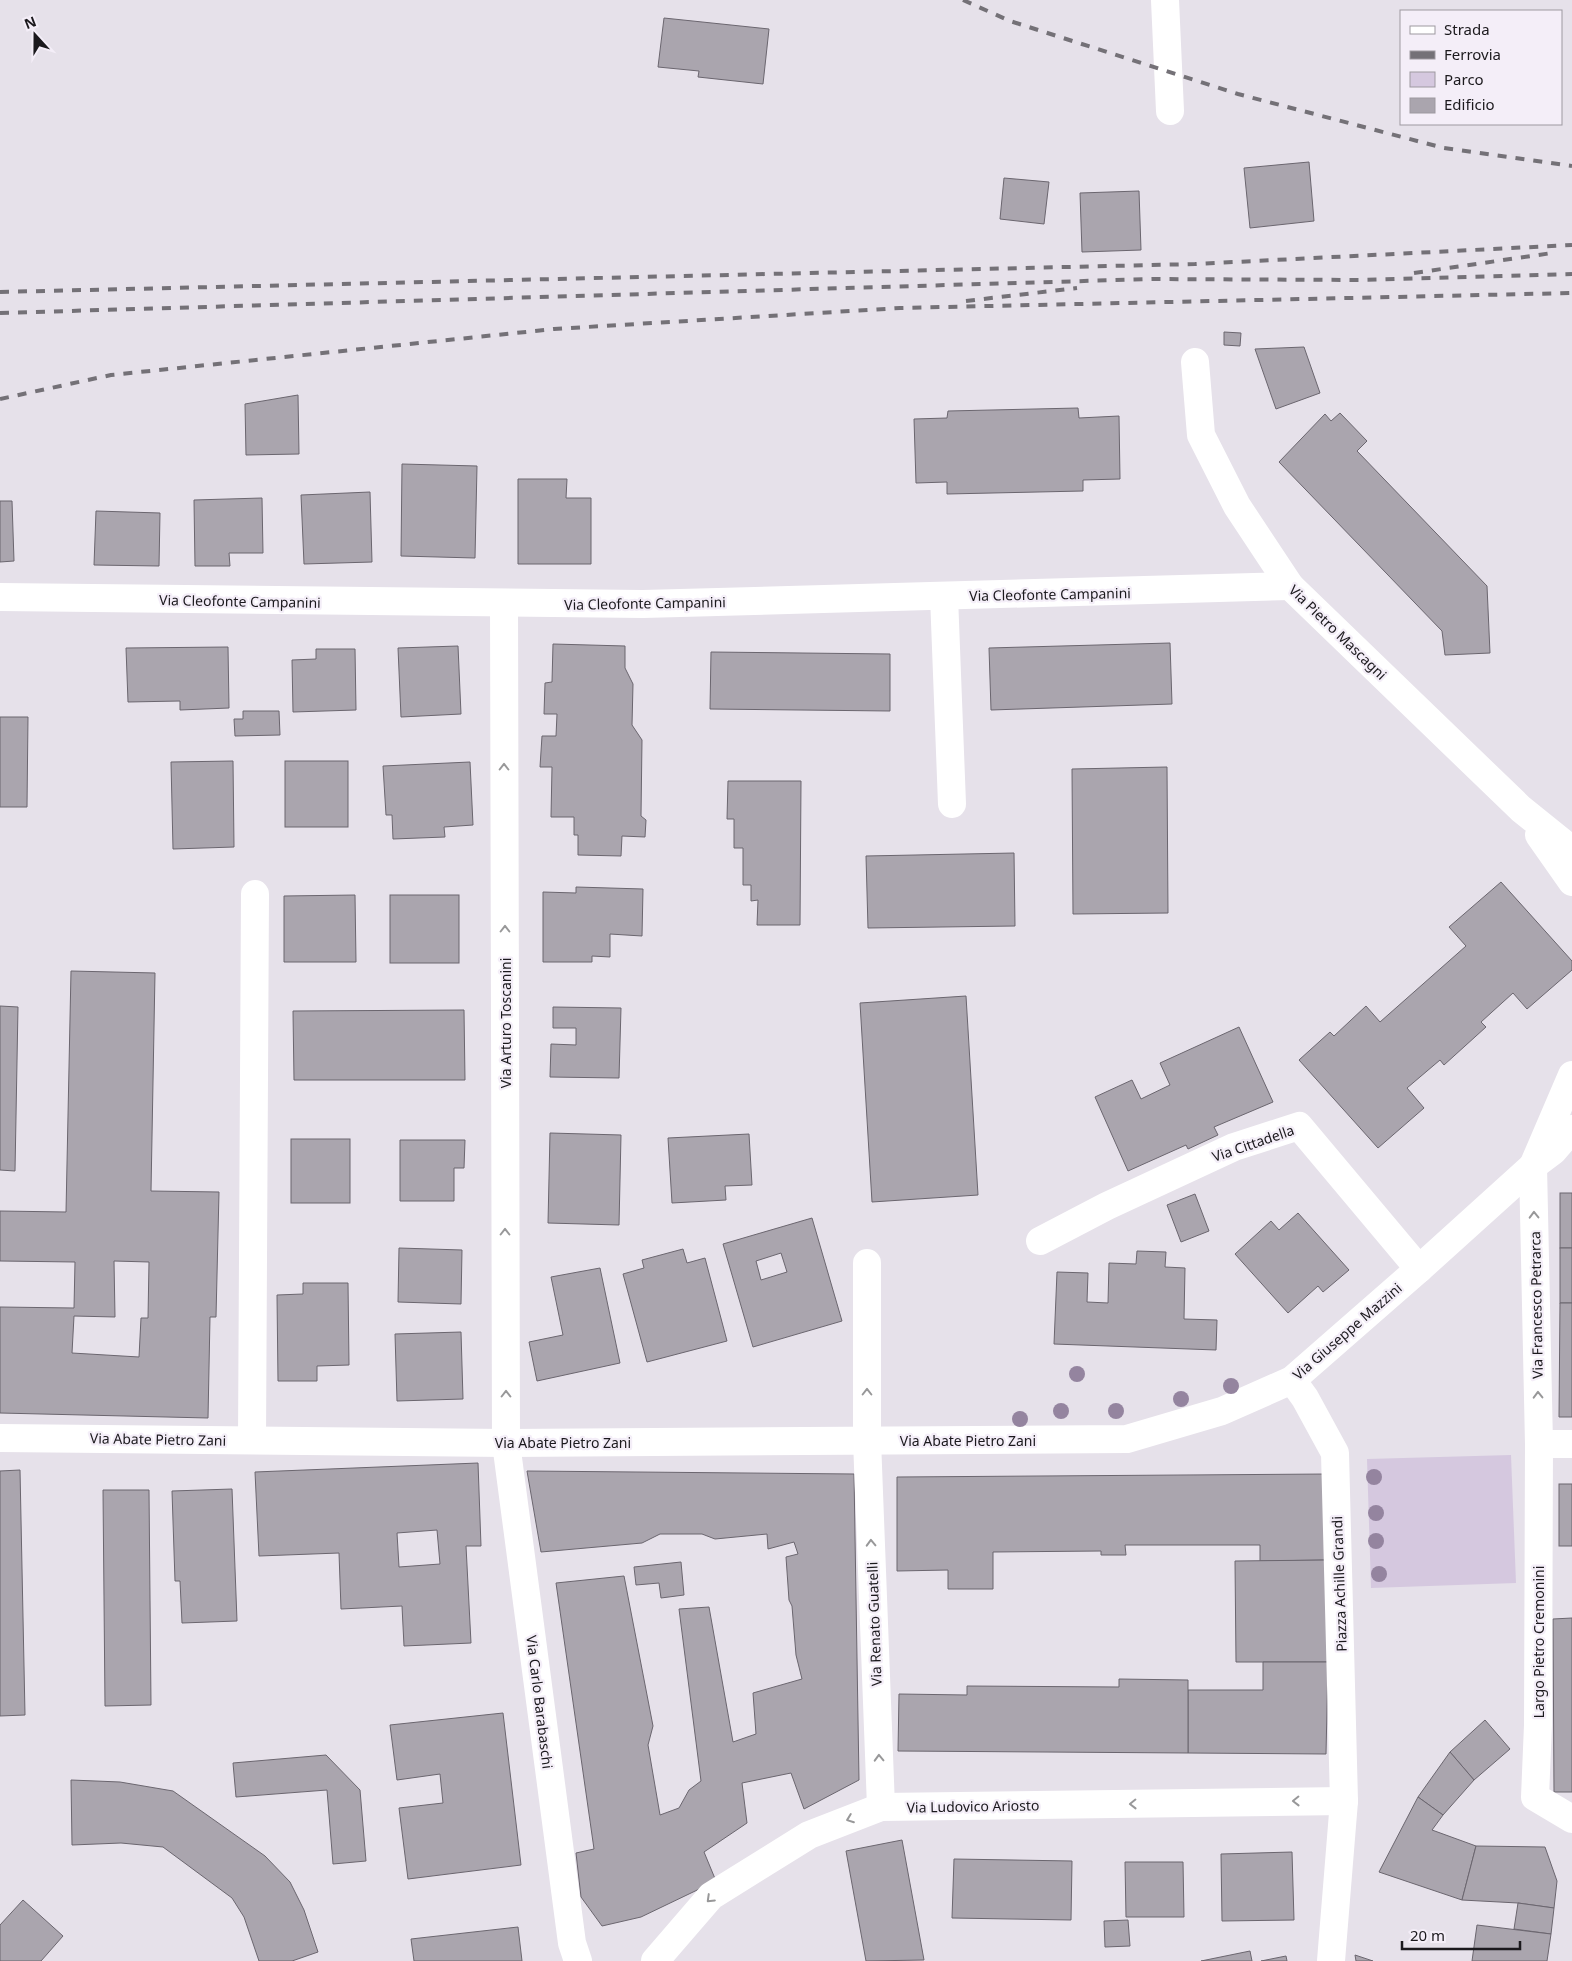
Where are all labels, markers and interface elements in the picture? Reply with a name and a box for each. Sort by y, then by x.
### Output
north arrow [10,10,60,60]
legend [1400,10,1562,125]
text: N [21,11,39,33]
text: Strada [1444,19,1490,39]
text: Ferrovia [1444,44,1501,64]
text: Parco [1444,69,1484,89]
text: Edificio [1444,94,1495,114]
street label: Via Pietro Mascagni [1285,580,1391,684]
street label: Via Cleofonte Campanini [969,583,1131,605]
street label: Via Cleofonte Campanini [159,590,321,612]
street label: Via Cleofonte Campanini [564,592,726,614]
one-way arrow [499,762,509,770]
one-way arrow [500,925,510,932]
street label: Via Arturo Toscanini [496,958,515,1088]
street label: Via Cittadella [1209,1120,1297,1166]
one-way arrow [1529,1211,1539,1218]
one-way arrow [500,1227,510,1235]
street label: Via Francesco Petrarca [1525,1231,1547,1379]
street label: Via Giuseppe Mazzini [1288,1278,1406,1384]
one-way arrow [862,1387,872,1395]
one-way arrow [501,1390,511,1398]
one-way arrow [1533,1391,1543,1398]
street label: Via Abate Pietro Zani [90,1428,226,1450]
street label: Via Abate Pietro Zani [900,1431,1036,1450]
street label: Via Abate Pietro Zani [495,1433,631,1452]
street label: Piazza Achille Grandi [1327,1516,1351,1652]
one-way arrow [865,1539,876,1547]
street label: Via Renato Guatelli [862,1562,886,1686]
street label: Largo Pietro Cremonini [1529,1566,1548,1718]
street label: Via Carlo Barabaschi [522,1634,558,1770]
one-way arrow [874,1754,884,1762]
street label: Via Ludovico Ariosto [906,1795,1040,1817]
one-way arrow [1291,1796,1299,1807]
one-way arrow [1129,1798,1137,1809]
one-way arrow [846,1812,855,1823]
one-way arrow [707,1893,716,1902]
scale bar [1402,1918,1520,1950]
text: 20 m [1410,1925,1445,1945]

